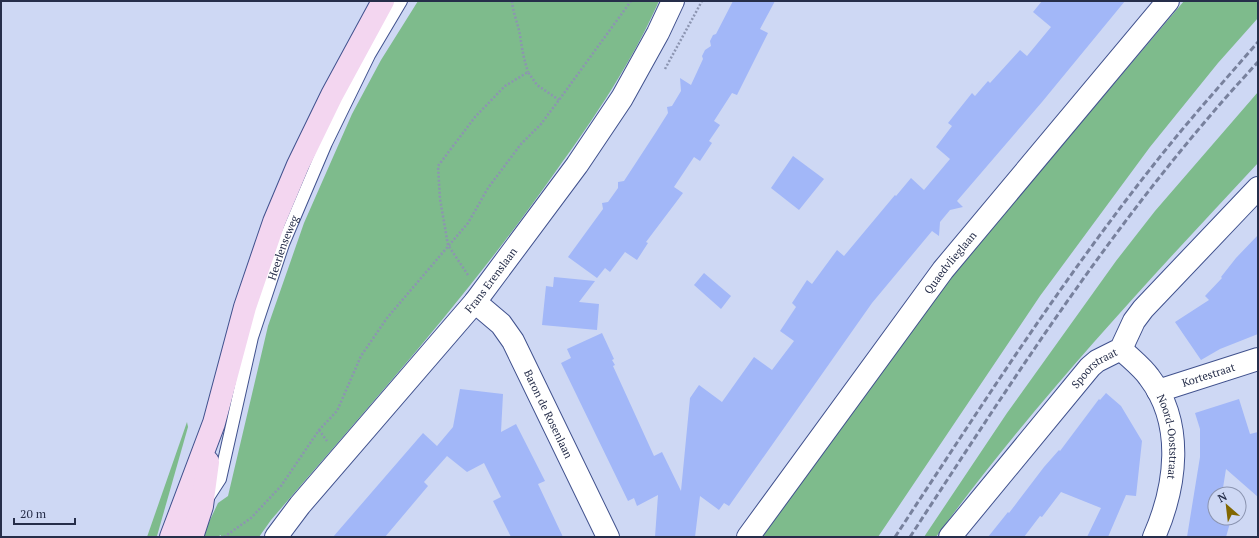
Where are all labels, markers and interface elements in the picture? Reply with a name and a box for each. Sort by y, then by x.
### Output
street label: Heerlenseweg [264,213,302,282]
street label: Quaedvlieglaan [921,228,980,297]
street label: Frans Erenslaan [462,244,520,316]
street label: Spoorstraat [1068,345,1120,391]
street label: Kortestraat [1180,360,1237,390]
street label: Baron de Rosenlaan [521,367,576,461]
street label: Noord-Ooststraat [1154,392,1180,480]
north arrow [1207,486,1247,526]
text: N [1215,489,1230,505]
scale bar [14,500,75,526]
text: 20 m [20,506,47,521]

